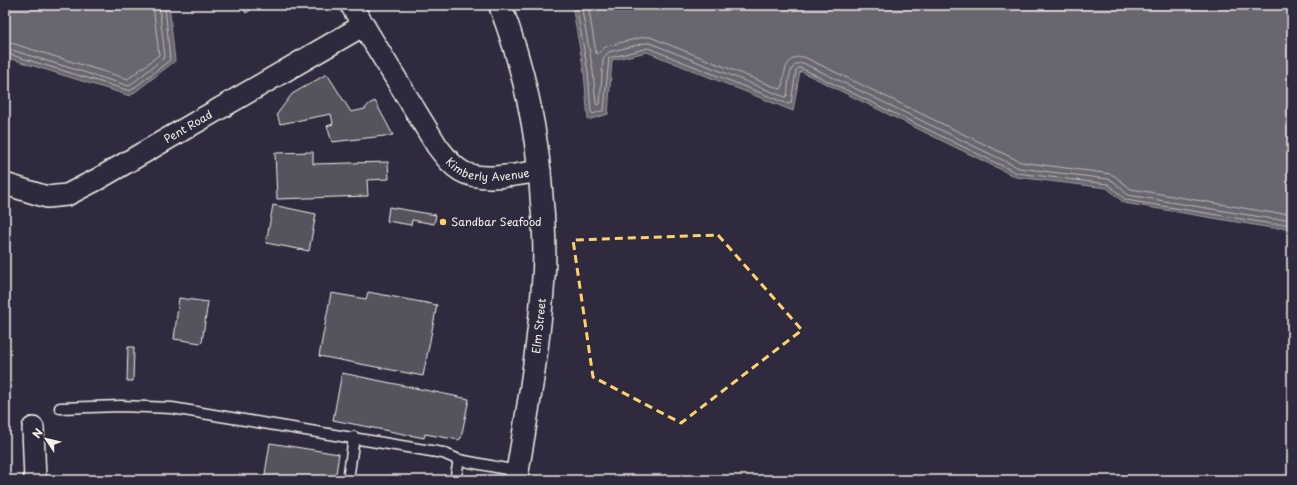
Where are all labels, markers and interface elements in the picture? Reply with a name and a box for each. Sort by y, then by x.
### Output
street label: Pent Road [160,106,215,147]
street label: Kimberly Avenue [442,153,531,185]
place label: Sandbar Seafood [451,213,542,230]
marker: Sandbar Seafood [438,217,448,227]
street label: Elm Street [527,297,550,355]
north arrow [26,419,66,459]
text: N [28,424,47,441]

